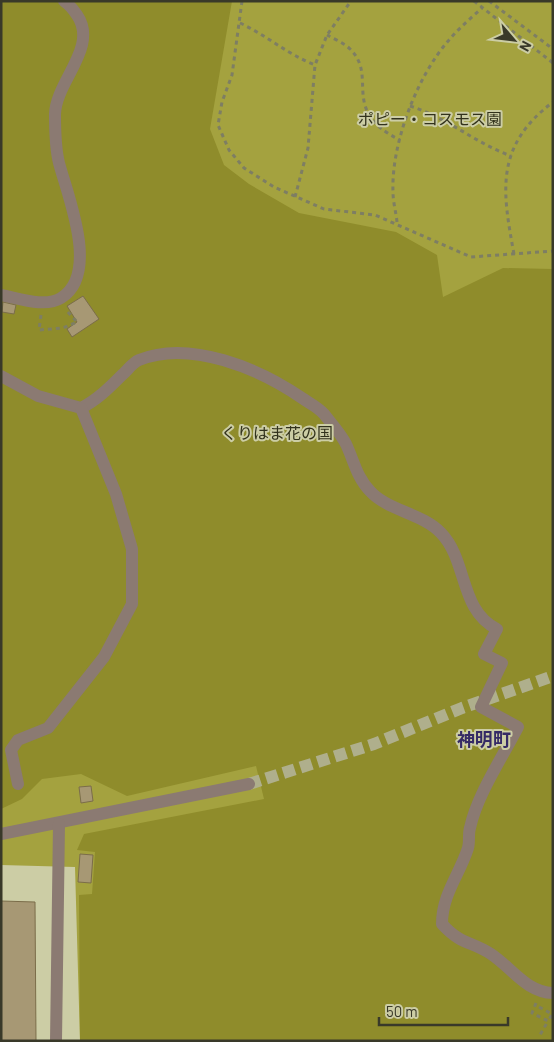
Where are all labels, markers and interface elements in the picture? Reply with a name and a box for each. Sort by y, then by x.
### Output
north arrow [489,15,539,65]
text: N [516,38,536,54]
park label: ポピー・コスモス園 [358,109,502,128]
park label: くりはま花の国 [221,423,333,442]
district label: 神明町 [457,728,511,750]
scale bar [379,994,508,1026]
text: 50 m [386,1002,418,1020]

